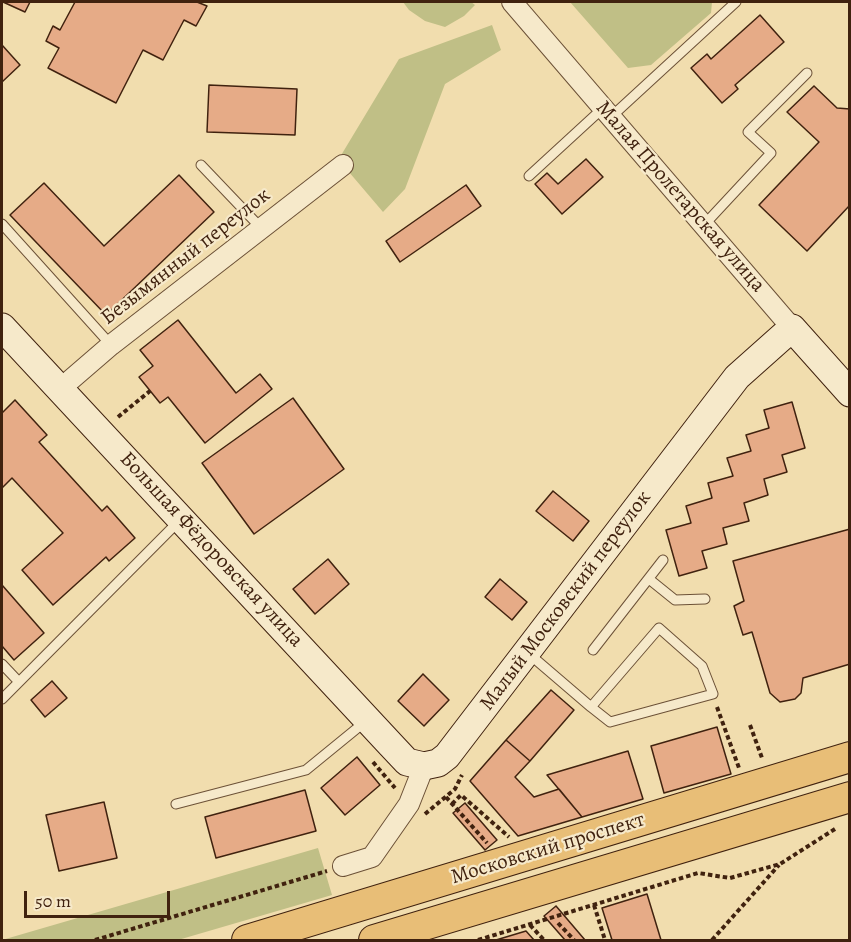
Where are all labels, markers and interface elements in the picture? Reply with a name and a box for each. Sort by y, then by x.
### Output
street label: Малая Пролетарская улица [590,96,770,298]
street label: Безымянный переулок [96,183,276,331]
street label: Большая Фёдоровская улица [114,447,308,653]
street label: Малый Московский переулок [475,486,657,716]
street label: Московский проспект [448,808,648,890]
scale bar [27,879,172,917]
text: 50 m [35,889,71,913]

